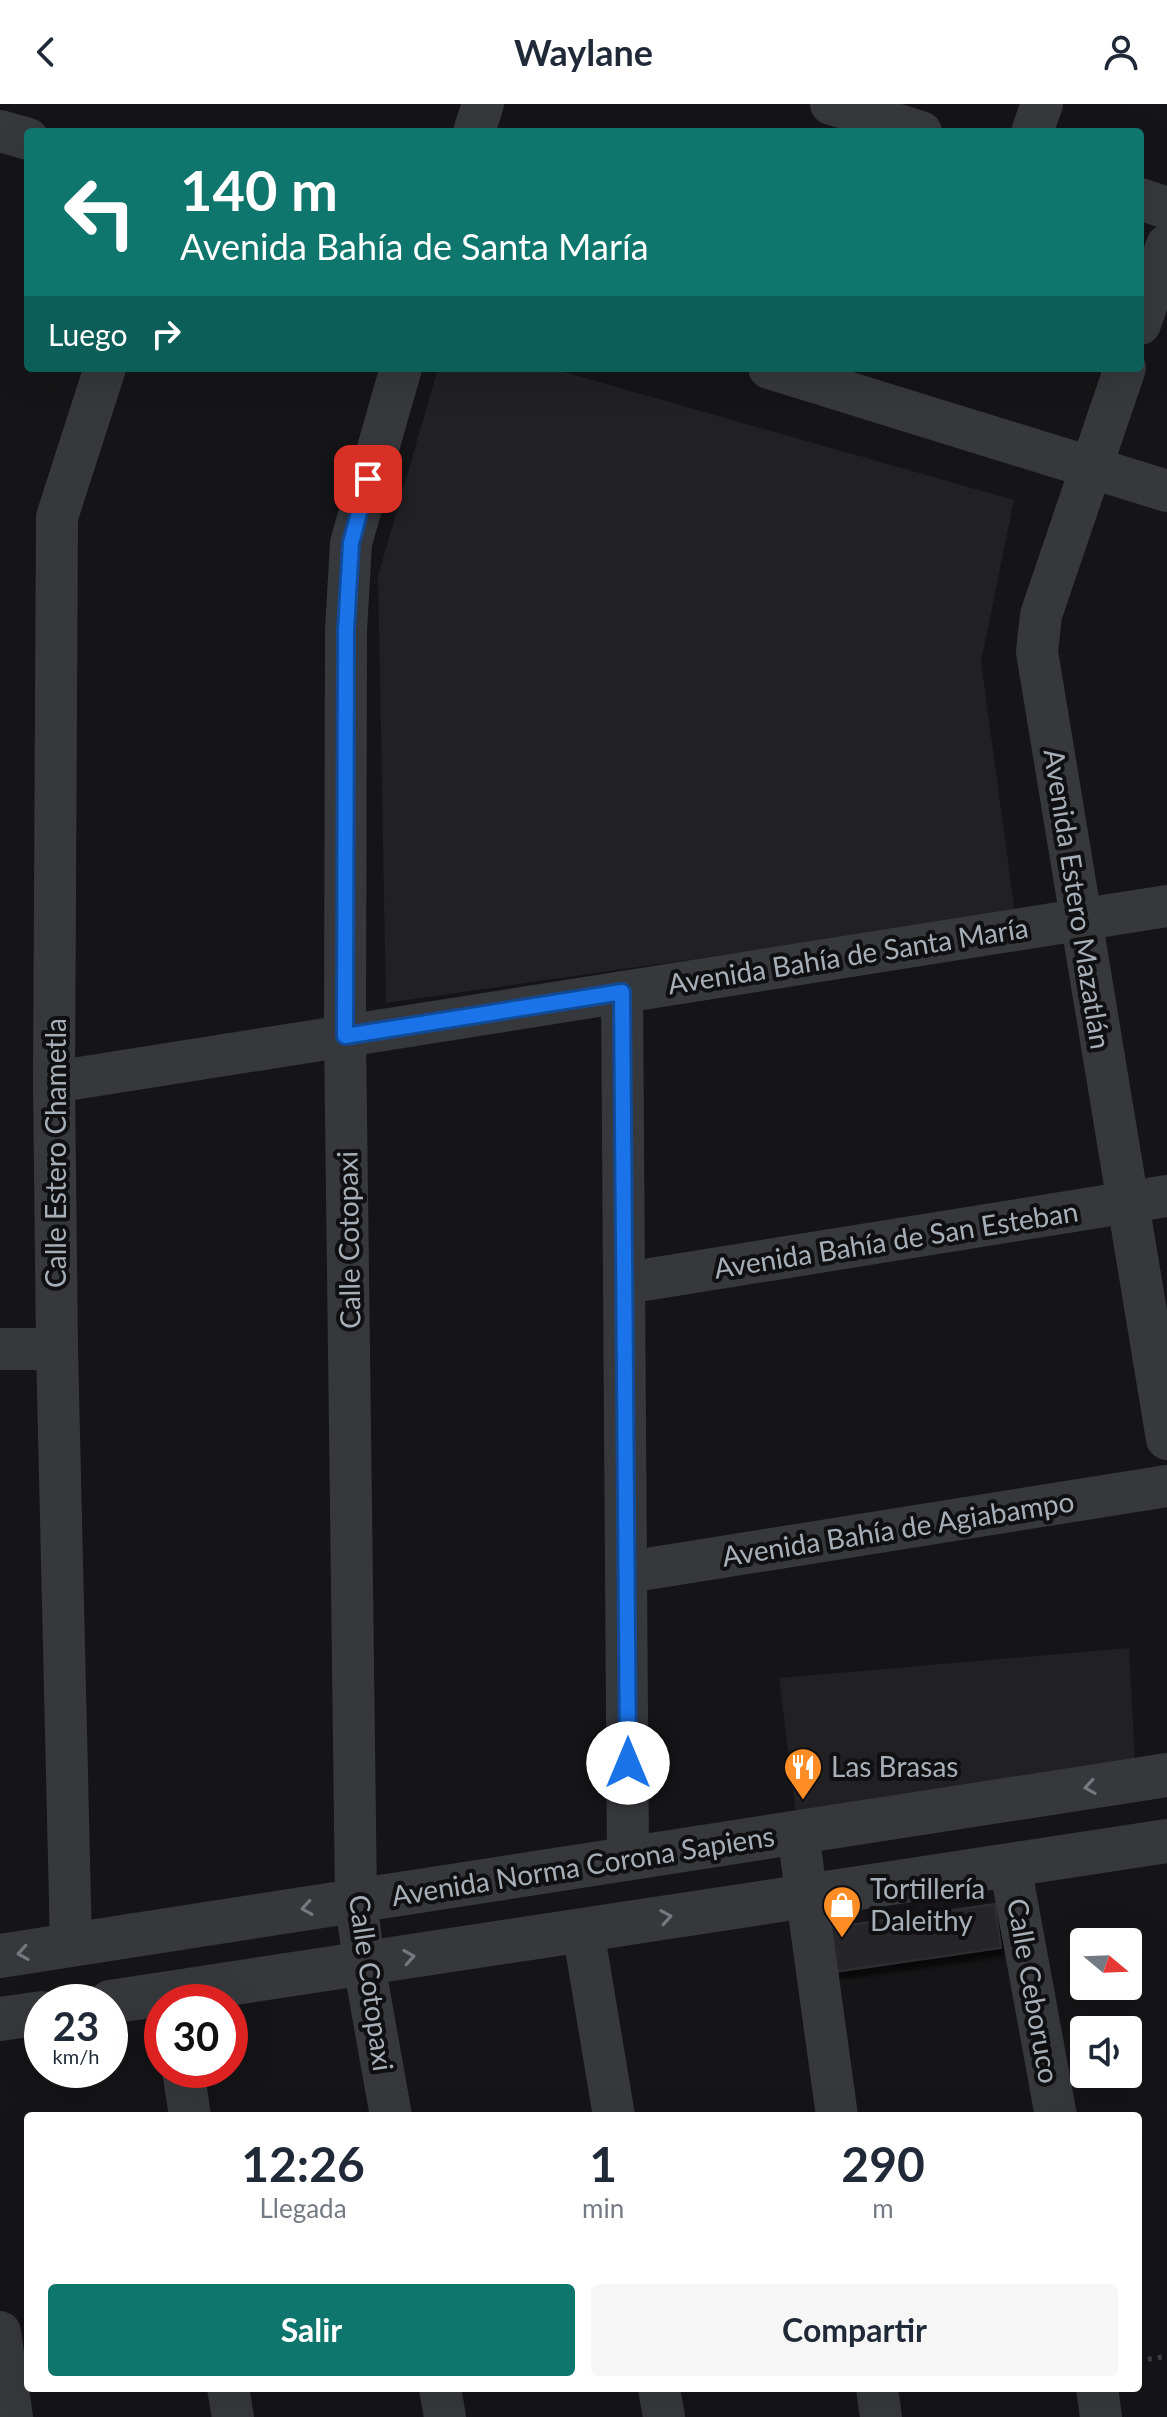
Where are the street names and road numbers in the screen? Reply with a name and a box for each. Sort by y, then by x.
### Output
street label: Avenida Estero Mazatlán [1037,746,1119,1051]
street label: Avenida Bahía de Santa María [665,910,1030,1000]
street label: Calle Estero Chametla [38,1018,72,1288]
street label: Calle Cotopaxi [329,1151,367,1329]
street label: Avenida Bahía de San Esteban [711,1193,1080,1285]
street label: Avenida Bahía de Agiabampo [719,1483,1076,1573]
street label: Avenida Norma Corona Sapiens [389,1818,777,1912]
street label: Calle Cotopaxi [343,1892,401,2073]
street label: Calle Ceboruco [1001,1896,1067,2086]

